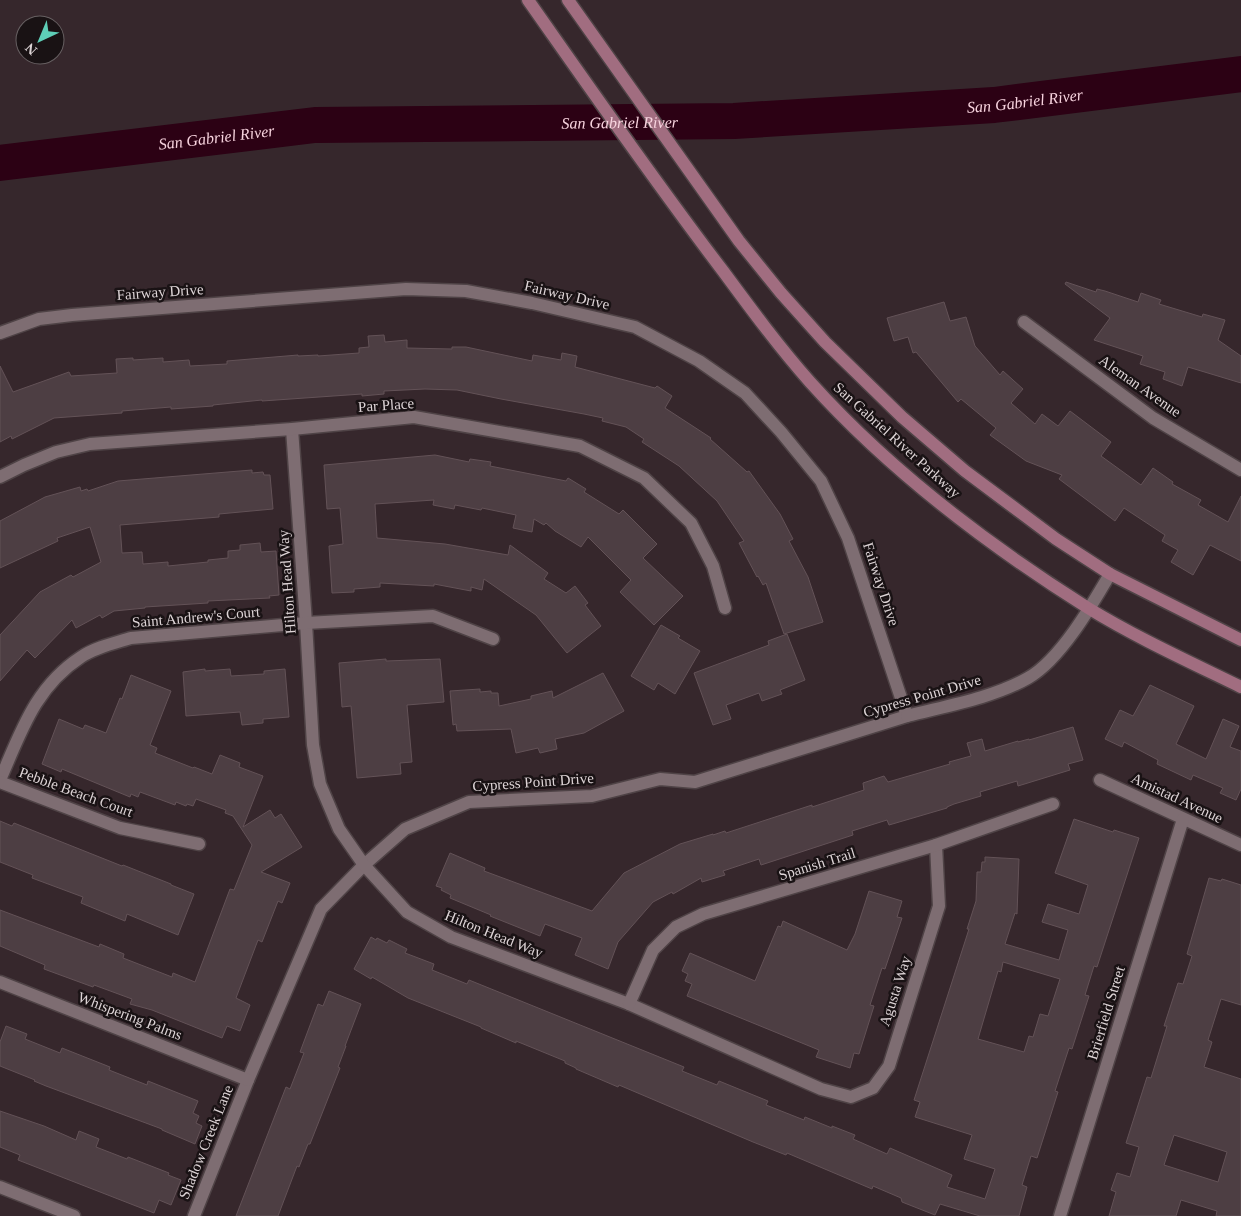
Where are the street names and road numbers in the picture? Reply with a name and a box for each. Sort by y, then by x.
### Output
street label: Fairway Drive [523,277,612,313]
street label: Fairway Drive [116,281,204,303]
street label: Aleman Avenue [1096,352,1184,420]
street label: San Gabriel River Parkway [831,379,964,501]
street label: Par Place [357,395,415,415]
street label: Hilton Head Way [275,529,299,635]
street label: Fairway Drive [860,540,902,628]
street label: Saint Andrew's Court [131,603,262,631]
street label: Cypress Point Drive [861,671,983,720]
street label: Pebble Beach Court [17,764,136,820]
street label: Cypress Point Drive [472,770,595,794]
street label: Amistad Avenue [1129,770,1226,826]
street label: Spanish Trail [777,845,857,883]
street label: Hilton Head Way [443,907,546,961]
street label: Agusta Way [876,953,914,1028]
street label: Brierfield Street [1084,963,1128,1062]
street label: Whispering Palms [76,989,185,1043]
street label: Shadow Creek Lane [176,1082,236,1201]

